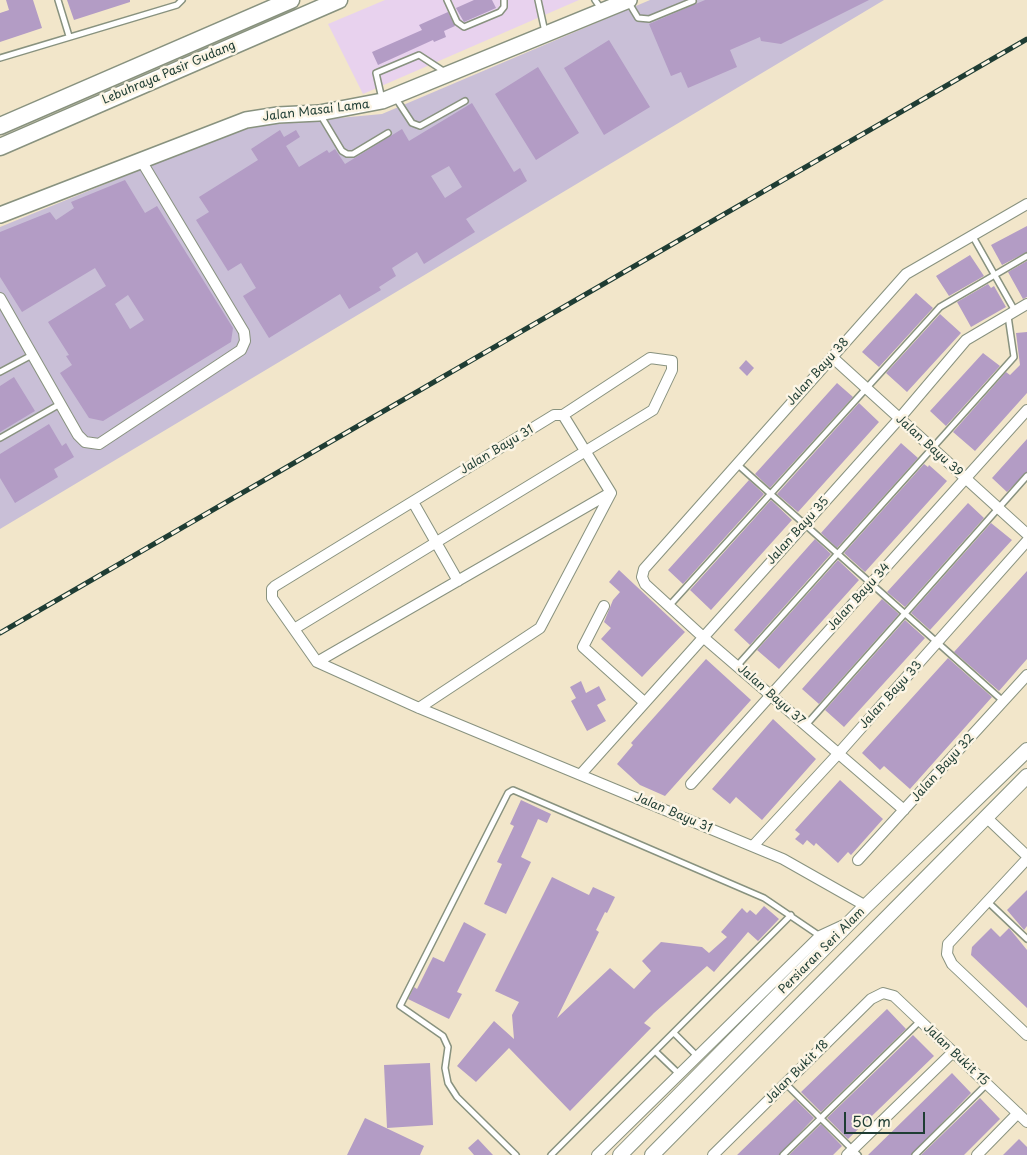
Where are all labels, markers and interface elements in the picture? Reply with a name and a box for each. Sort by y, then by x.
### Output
street label: Lebuhraya Pasir Gudang [100,38,238,108]
street label: Jalan Masai Lama [262,97,370,125]
street label: Jalan Bayu 38 [784,335,852,409]
street label: Jalan Bayu 39 [893,412,965,480]
street label: Jalan Bayu 31 [458,422,536,478]
street label: Jalan Bayu 35 [764,494,832,568]
street label: Jalan Bayu 34 [825,560,893,634]
street label: Jalan Bayu 33 [857,658,925,732]
street label: Jalan Bayu 37 [734,662,808,728]
street label: Jalan Bayu 32 [909,731,977,805]
street label: Jalan Bayu 31 [632,790,714,836]
street label: Persiaran Seri Alam [776,905,868,997]
street label: Jalan Bukit 15 [920,1021,992,1089]
street label: Jalan Bukit 18 [762,1037,832,1107]
scale bar [847,1102,928,1134]
text: 50 m [852,1109,891,1132]

